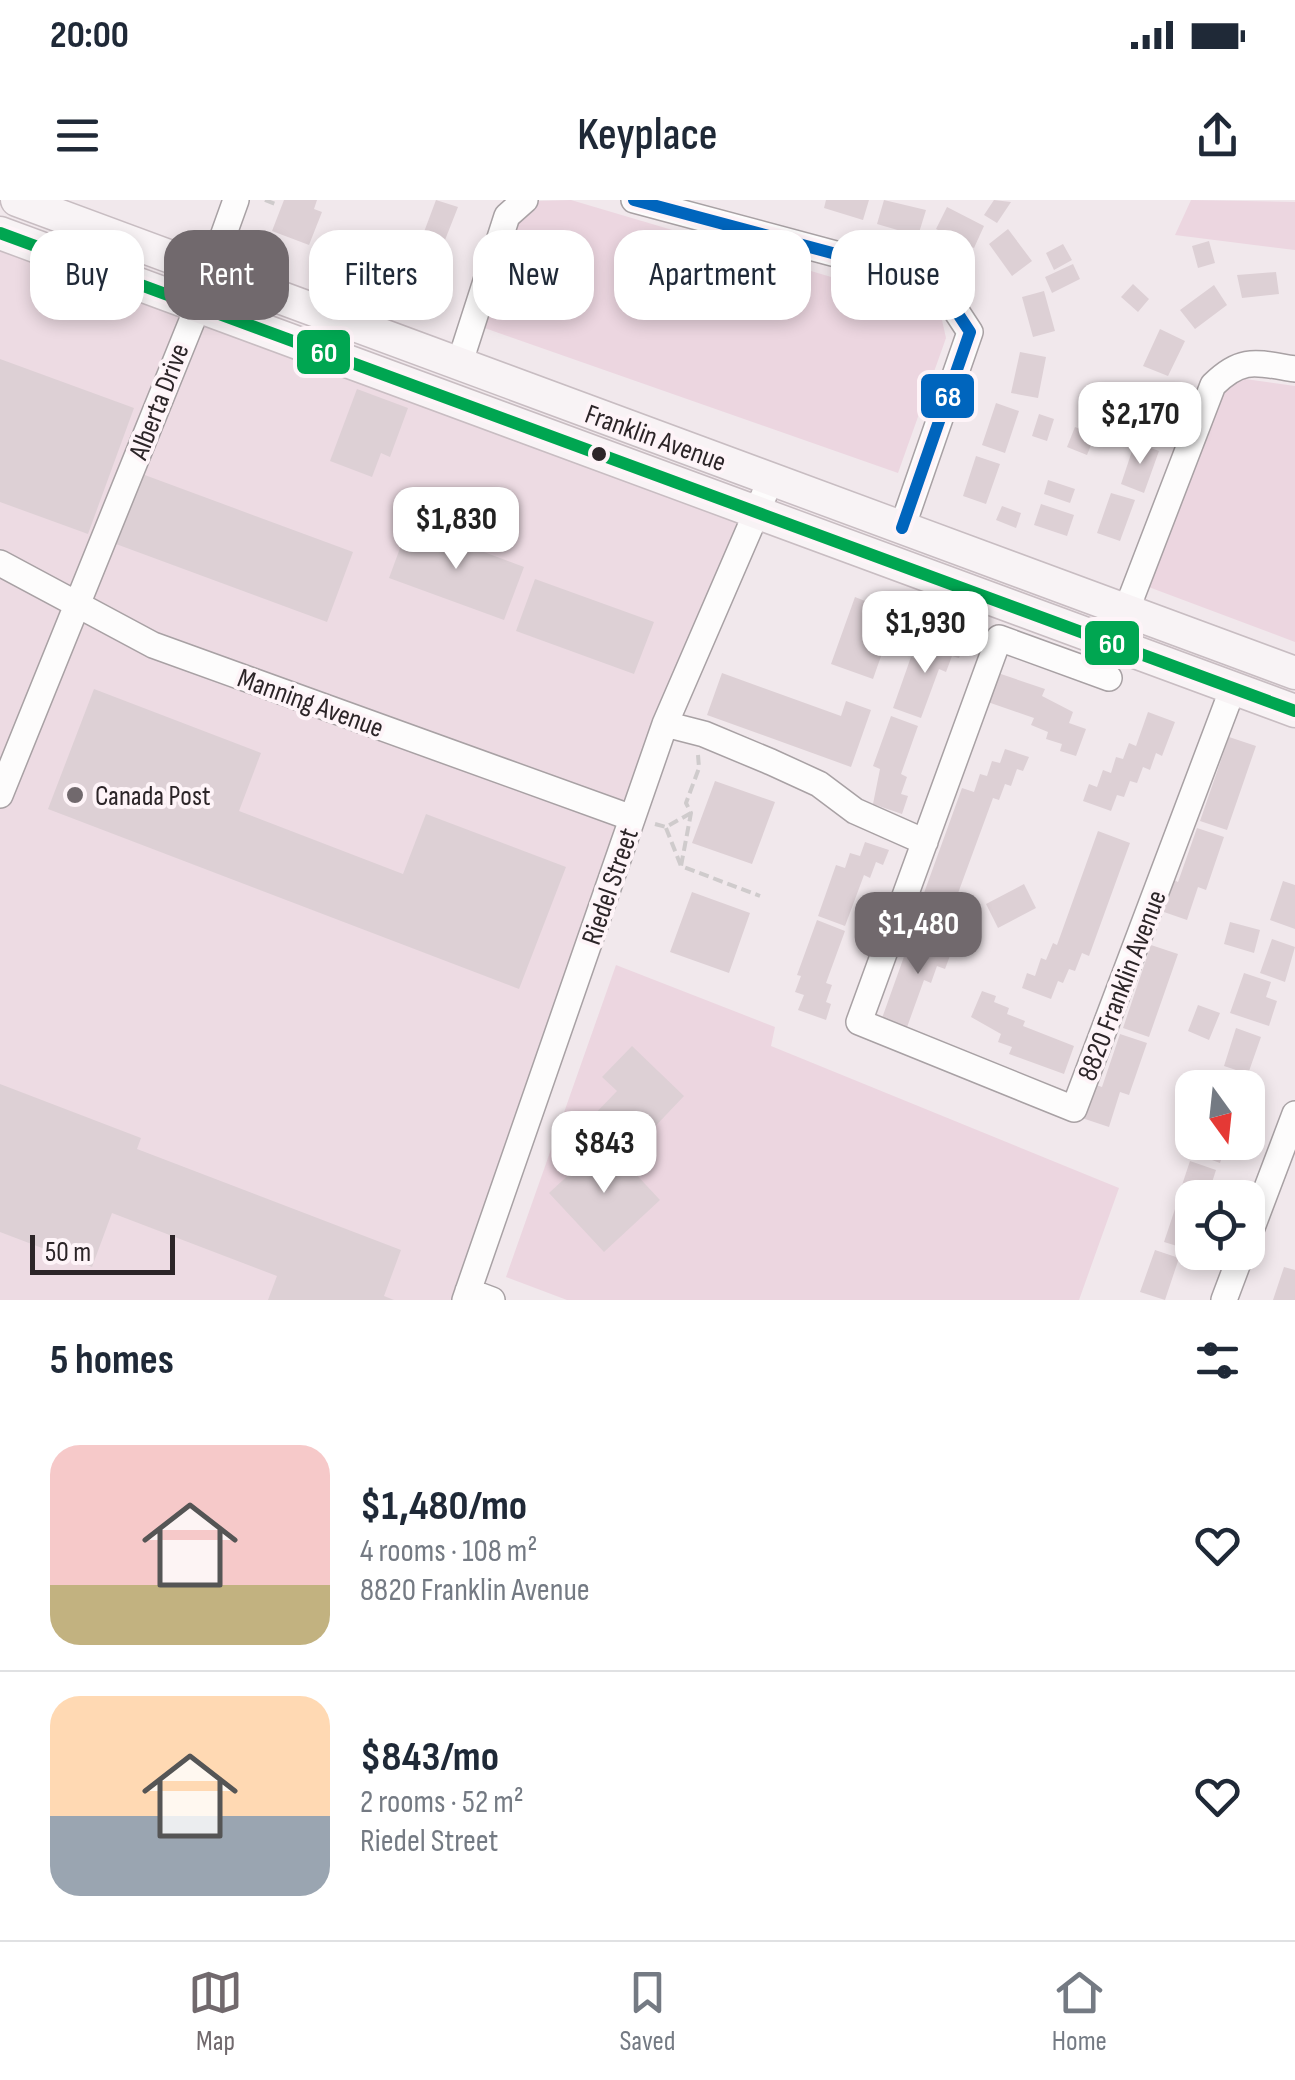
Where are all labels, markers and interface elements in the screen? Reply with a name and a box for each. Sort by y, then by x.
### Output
text: 20:00 [50,13,129,58]
icon: menu [50,108,105,163]
text: Keyplace [577,108,718,163]
icon: share [1190,108,1245,163]
chip: Buy [30,230,144,320]
chip: Rent [164,230,289,320]
chip: Filters [309,230,453,320]
chip: New [473,230,594,320]
chip: Apartment [614,230,811,320]
chip: House [831,230,975,320]
line badge: 60 [295,328,352,376]
text: 60 [311,337,337,370]
street label: Alberta Drive [122,339,197,465]
line badge: 68 [919,372,976,420]
text: 68 [935,381,961,414]
pin: $2,170 [1059,382,1221,467]
text: $2,170 [1100,395,1180,434]
street label: Franklin Avenue [581,398,730,479]
unlabelled marker [589,444,609,464]
pin: $1,830 [375,487,537,572]
text: $1,830 [415,500,497,539]
pin: $1,930 [844,591,1006,676]
text: $1,930 [884,604,966,643]
line badge: 60 [1083,619,1141,667]
text: 60 [1099,628,1125,661]
street label: Manning Avenue [233,662,388,745]
place label: Canada Post [95,780,211,813]
marker: Canada Post [64,784,86,806]
street label: Riedel Street [575,824,646,949]
street label: 8820 Franklin Avenue [1071,886,1174,1085]
pin: $1,480 [837,892,999,977]
text: $1,480 [877,905,959,944]
north arrow [1175,1070,1265,1160]
map controls [1175,1070,1265,1270]
pin: $843 [545,1111,663,1196]
text: $843 [573,1124,635,1163]
button: locate [1175,1180,1265,1270]
scale bar [30,1230,175,1274]
text: 50 m [45,1236,91,1269]
icon: filters [1190,1333,1245,1388]
text: 5 homes [50,1335,174,1386]
text: $1,480/mo [360,1481,527,1532]
icon: home [130,1485,250,1605]
icon: heart [1190,1518,1245,1573]
text: 4 rooms · 108 m² [360,1532,537,1571]
text: 8820 Franklin Avenue [360,1571,590,1610]
text: $843/mo [360,1732,499,1783]
icon: home [130,1736,250,1856]
icon: heart [1190,1769,1245,1824]
text: 2 rooms · 52 m² [360,1783,524,1822]
text: Riedel Street [360,1822,498,1861]
tab: Map [188,1965,243,2058]
tab: Saved [619,1965,676,2058]
tab: Home [1052,1965,1107,2058]

